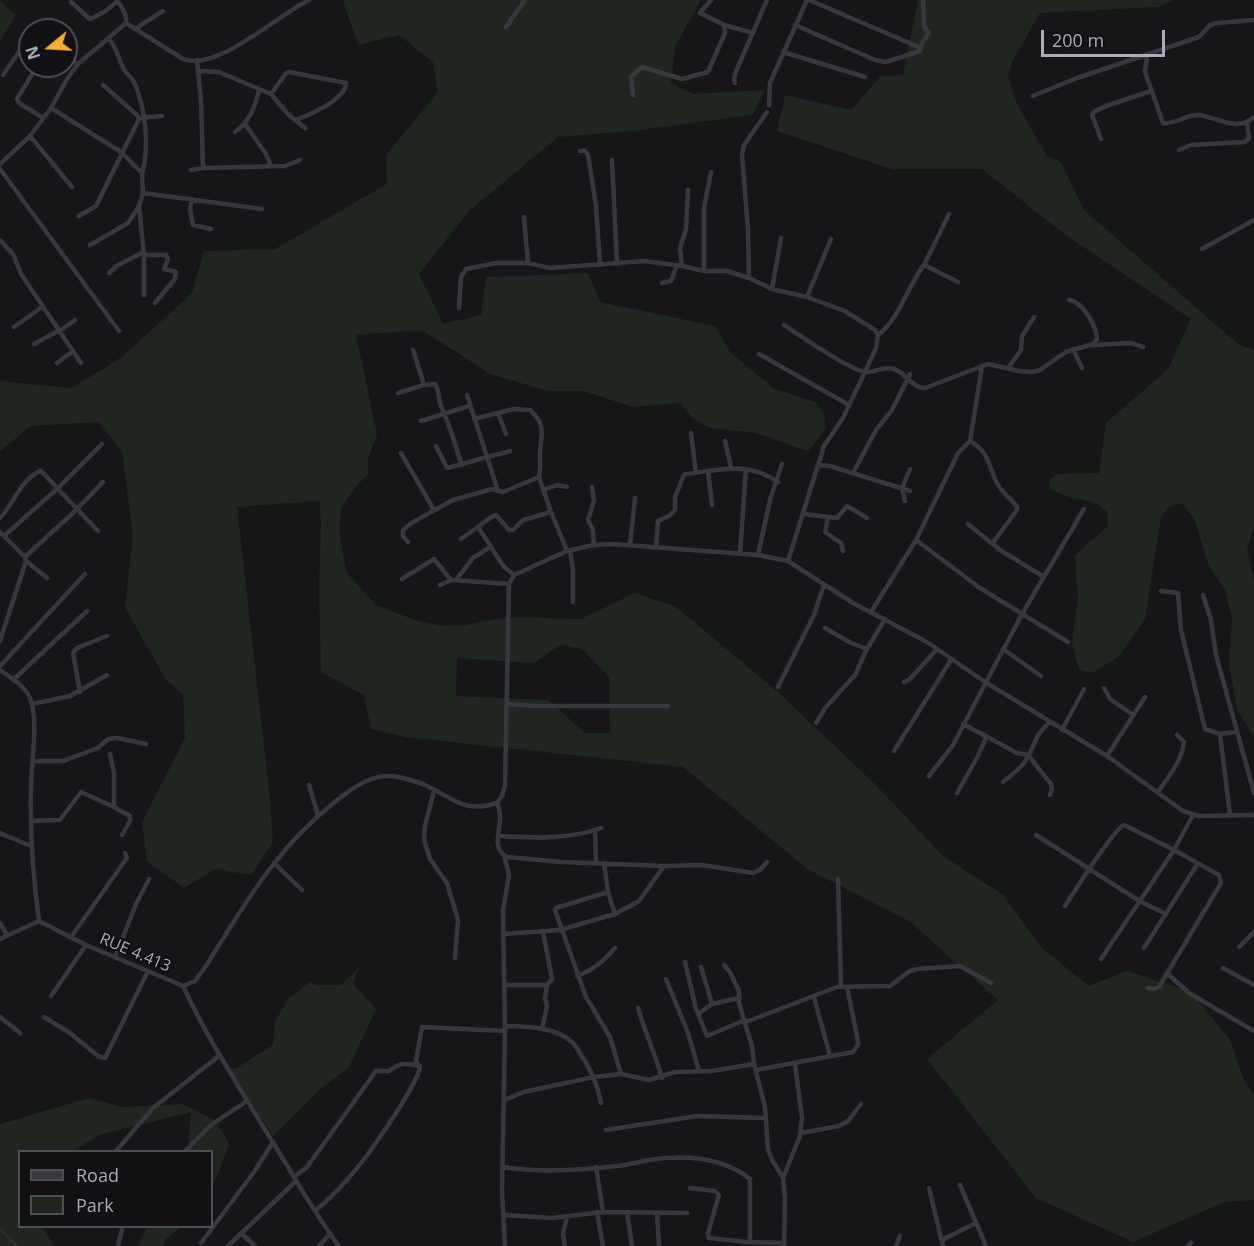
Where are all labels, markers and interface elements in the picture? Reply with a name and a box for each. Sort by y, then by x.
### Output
north arrow [18,18,78,78]
scale bar [1044,18,1168,56]
text: 200 m [1052,28,1104,52]
text: N [20,43,45,63]
street label: RUE 4.413 [97,929,173,977]
legend [18,1150,213,1228]
text: Road [76,1163,119,1187]
text: Park [76,1193,114,1217]

